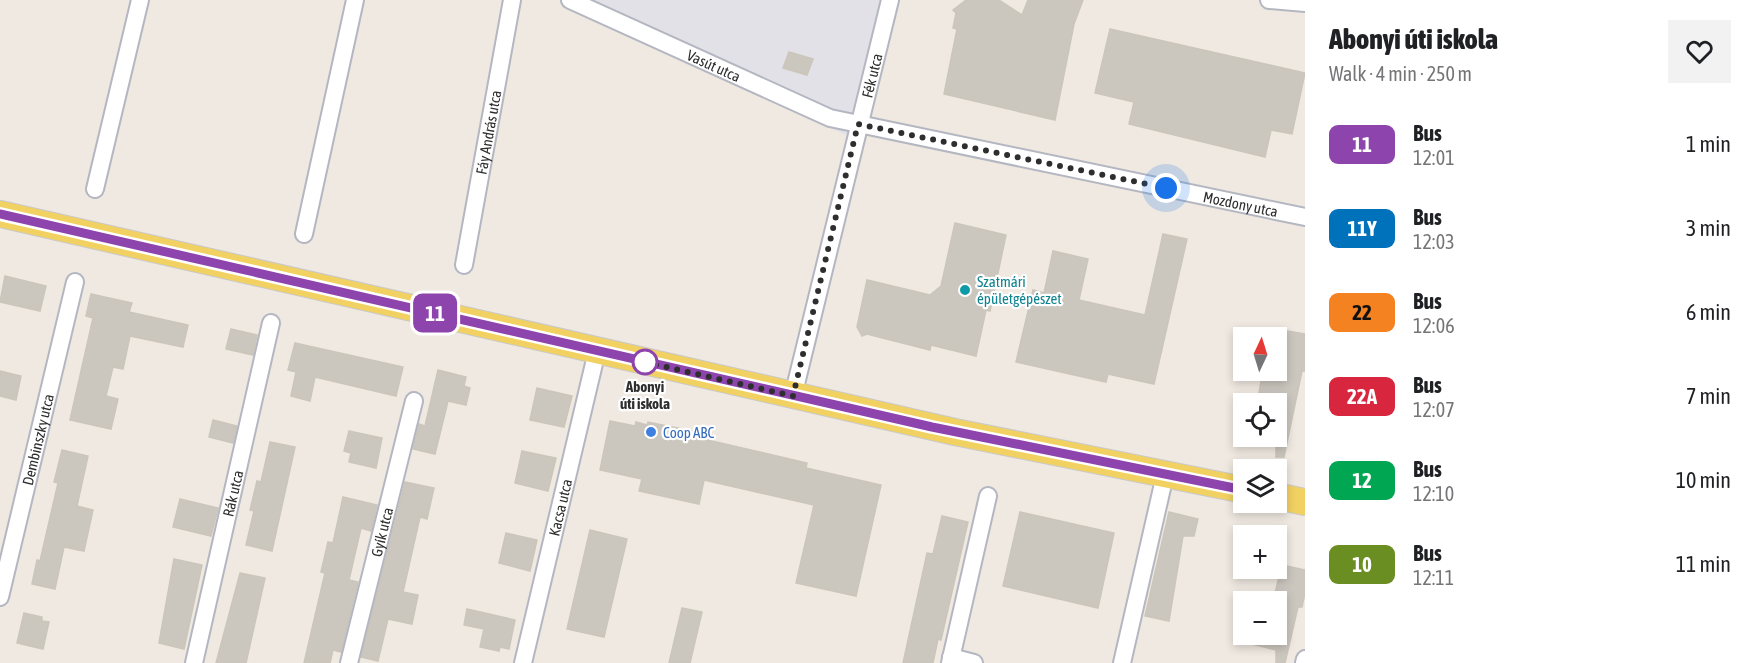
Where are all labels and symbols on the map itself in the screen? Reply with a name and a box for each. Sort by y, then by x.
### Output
street label: Vasút utca [685,46,743,85]
street label: Fék utca [858,51,885,99]
street label: Fáy András utca [472,89,504,176]
your location [1151,173,1181,203]
street label: Mozdony utca [1202,188,1280,220]
place label: Szatmári épületgépészet [977,273,1062,307]
marker: Szatmári épületgépészet [958,283,972,297]
line badge: 11 [408,294,462,332]
north arrow [1233,327,1287,381]
marker: Abonyi úti iskola [632,349,658,375]
place label: Abonyi úti iskola [620,378,670,412]
street label: Dembinszky utca [18,392,57,487]
place label: Coop ABC [663,424,714,441]
marker: Coop ABC [644,425,658,439]
street label: Rák utca [219,468,246,518]
street label: Kacsa utca [545,477,575,537]
street label: Gyík utca [367,506,396,558]

